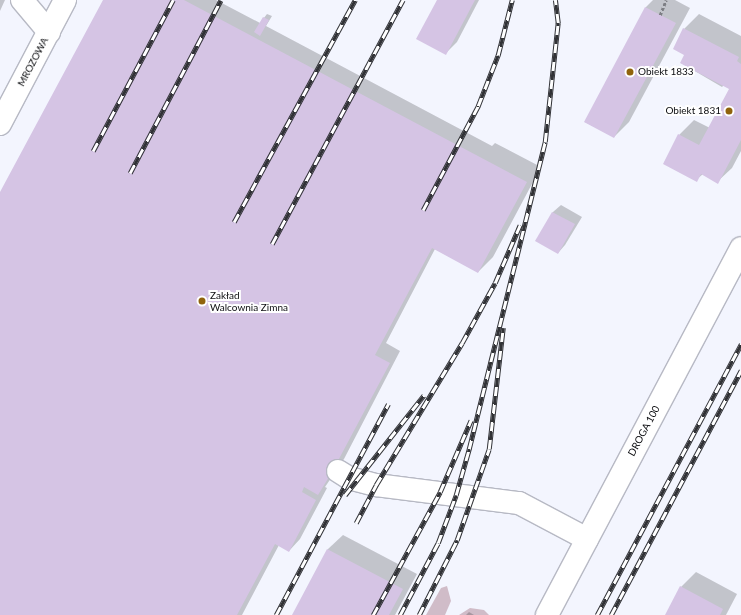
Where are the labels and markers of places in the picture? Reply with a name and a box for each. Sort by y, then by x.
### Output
place label: Obiekt 1833 [638,66,694,78]
marker: Obiekt 1833 [625,67,635,77]
place label: Obiekt 1831 [665,105,721,117]
marker: Obiekt 1831 [724,106,734,116]
place label: Zakład Walcownia Zimna [210,289,288,312]
marker: Zakład Walcownia Zimna [197,296,207,306]

